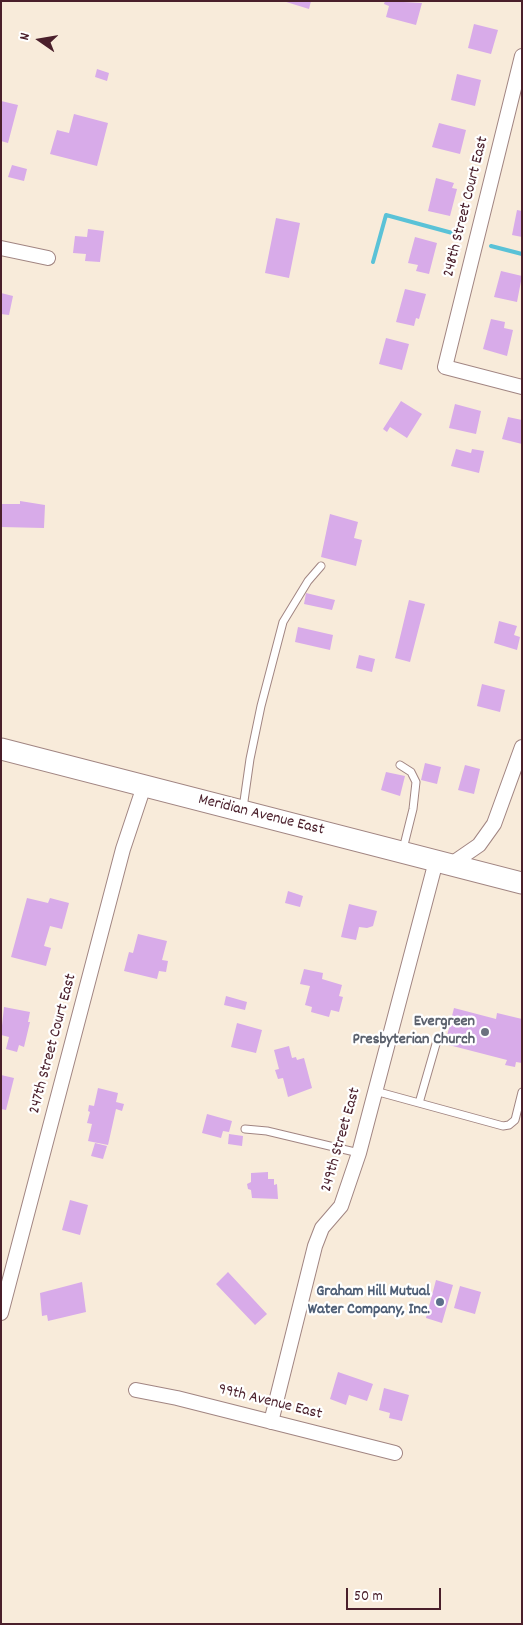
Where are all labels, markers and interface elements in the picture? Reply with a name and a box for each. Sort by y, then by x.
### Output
north arrow [15,15,65,65]
text: N [15,31,36,42]
street label: 248th Street Court East [440,135,494,279]
street label: Meridian Avenue East [196,791,326,841]
street label: 247th Street Court East [26,972,82,1116]
place label: Evergreen Presbyterian Church [352,1013,475,1051]
marker: Evergreen Presbyterian Church [479,1026,491,1038]
street label: 249th Street East [318,1086,366,1194]
place label: Graham Hill Mutual Water Company, Inc. [308,1283,430,1321]
marker: Graham Hill Mutual Water Company, Inc. [434,1296,446,1308]
street label: 99th Avenue East [216,1381,324,1425]
scale bar [348,1578,443,1610]
text: 50 m [354,1586,383,1608]

